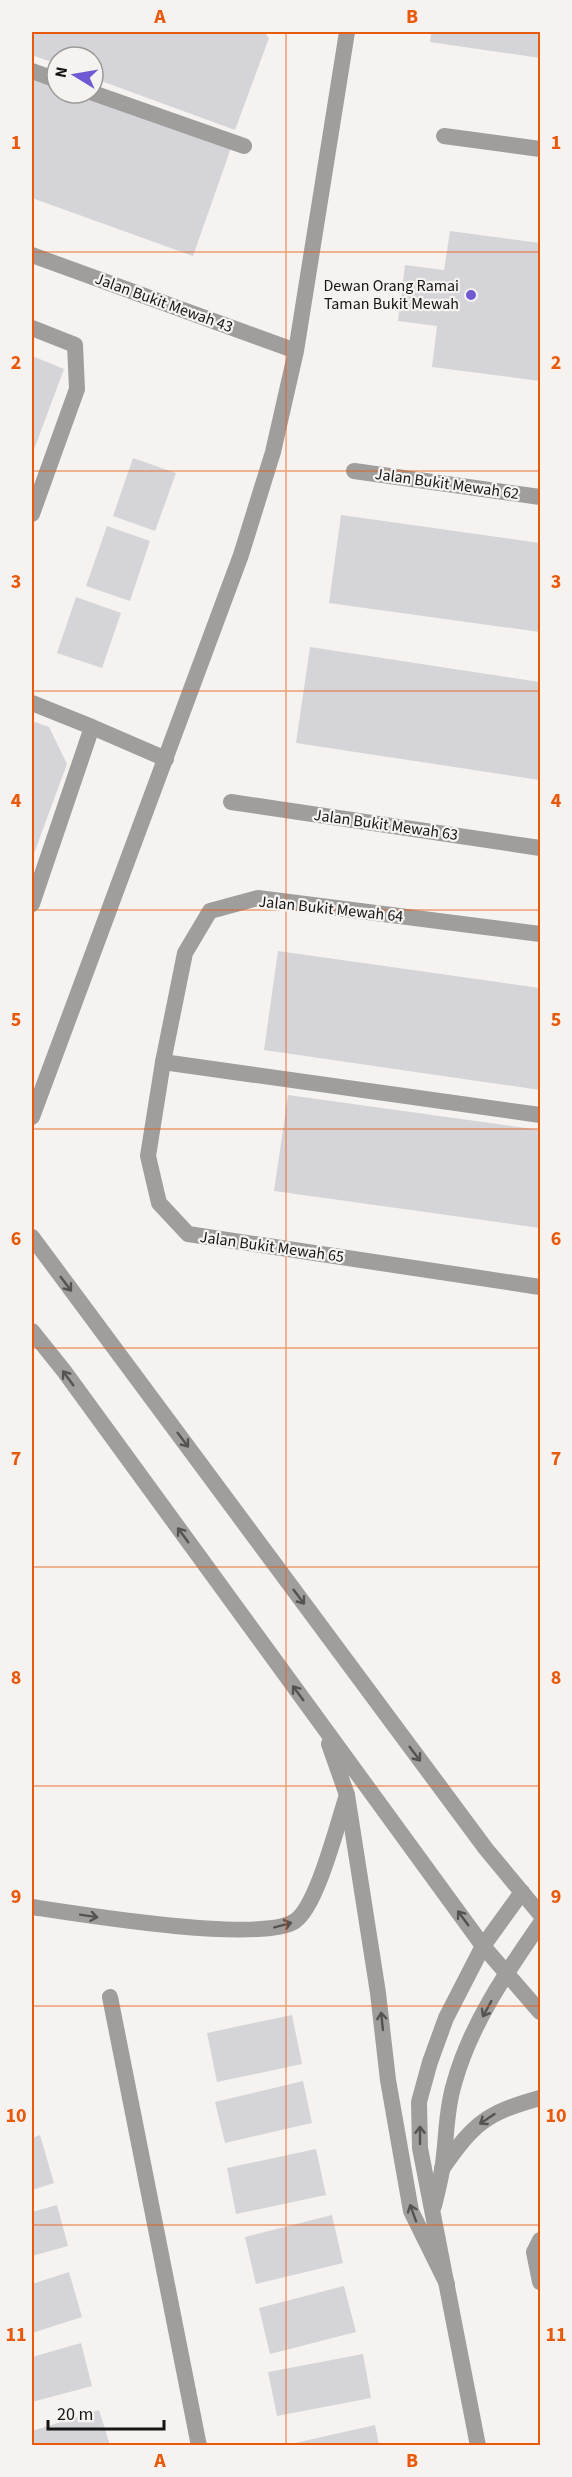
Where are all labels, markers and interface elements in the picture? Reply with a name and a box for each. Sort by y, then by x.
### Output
text: A [153,3,166,31]
text: B [406,3,418,31]
north arrow [45,45,105,105]
text: N [49,65,73,80]
text: 1 [11,129,21,157]
text: 1 [551,129,561,157]
street label: Jalan Bukit Mewah 43 [92,268,236,338]
place label: Dewan Orang Ramai Taman Bukit Mewah [324,275,459,315]
marker: Dewan Orang Ramai Taman Bukit Mewah [464,288,478,302]
text: 2 [11,349,21,377]
text: 2 [551,349,561,377]
street label: Jalan Bukit Mewah 62 [374,463,520,505]
text: 3 [11,568,21,596]
text: 3 [551,568,561,596]
text: 4 [11,787,22,815]
text: 4 [551,787,562,815]
street label: Jalan Bukit Mewah 63 [313,804,459,846]
street label: Jalan Bukit Mewah 64 [258,890,404,928]
text: 5 [11,1006,21,1034]
text: 5 [551,1006,561,1034]
text: 6 [11,1225,21,1253]
text: 6 [551,1225,561,1253]
street label: Jalan Bukit Mewah 65 [199,1226,345,1268]
one-way arrow [60,1275,73,1291]
one-way arrow [62,1370,75,1386]
one-way arrow [176,1432,189,1448]
text: 7 [11,1445,21,1473]
text: 7 [551,1445,561,1473]
one-way arrow [177,1528,190,1544]
one-way arrow [292,1589,305,1605]
text: 8 [11,1664,21,1692]
text: 8 [551,1664,561,1692]
one-way arrow [292,1685,304,1701]
one-way arrow [409,1745,421,1761]
text: 9 [11,1883,21,1911]
text: 9 [551,1883,561,1911]
one-way arrow [79,1911,99,1922]
one-way arrow [457,1911,469,1927]
one-way arrow [273,1918,292,1930]
one-way arrow [480,2000,492,2017]
one-way arrow [376,2011,387,2031]
text: 10 [5,2102,27,2130]
text: 10 [545,2102,567,2130]
one-way arrow [478,2113,495,2126]
one-way arrow [414,2125,426,2145]
one-way arrow [406,2204,417,2223]
text: 11 [5,2321,27,2349]
text: 11 [545,2321,567,2349]
scale bar [48,2393,164,2431]
text: 20 m [57,2402,93,2427]
text: A [153,2447,166,2475]
text: B [406,2447,418,2475]

